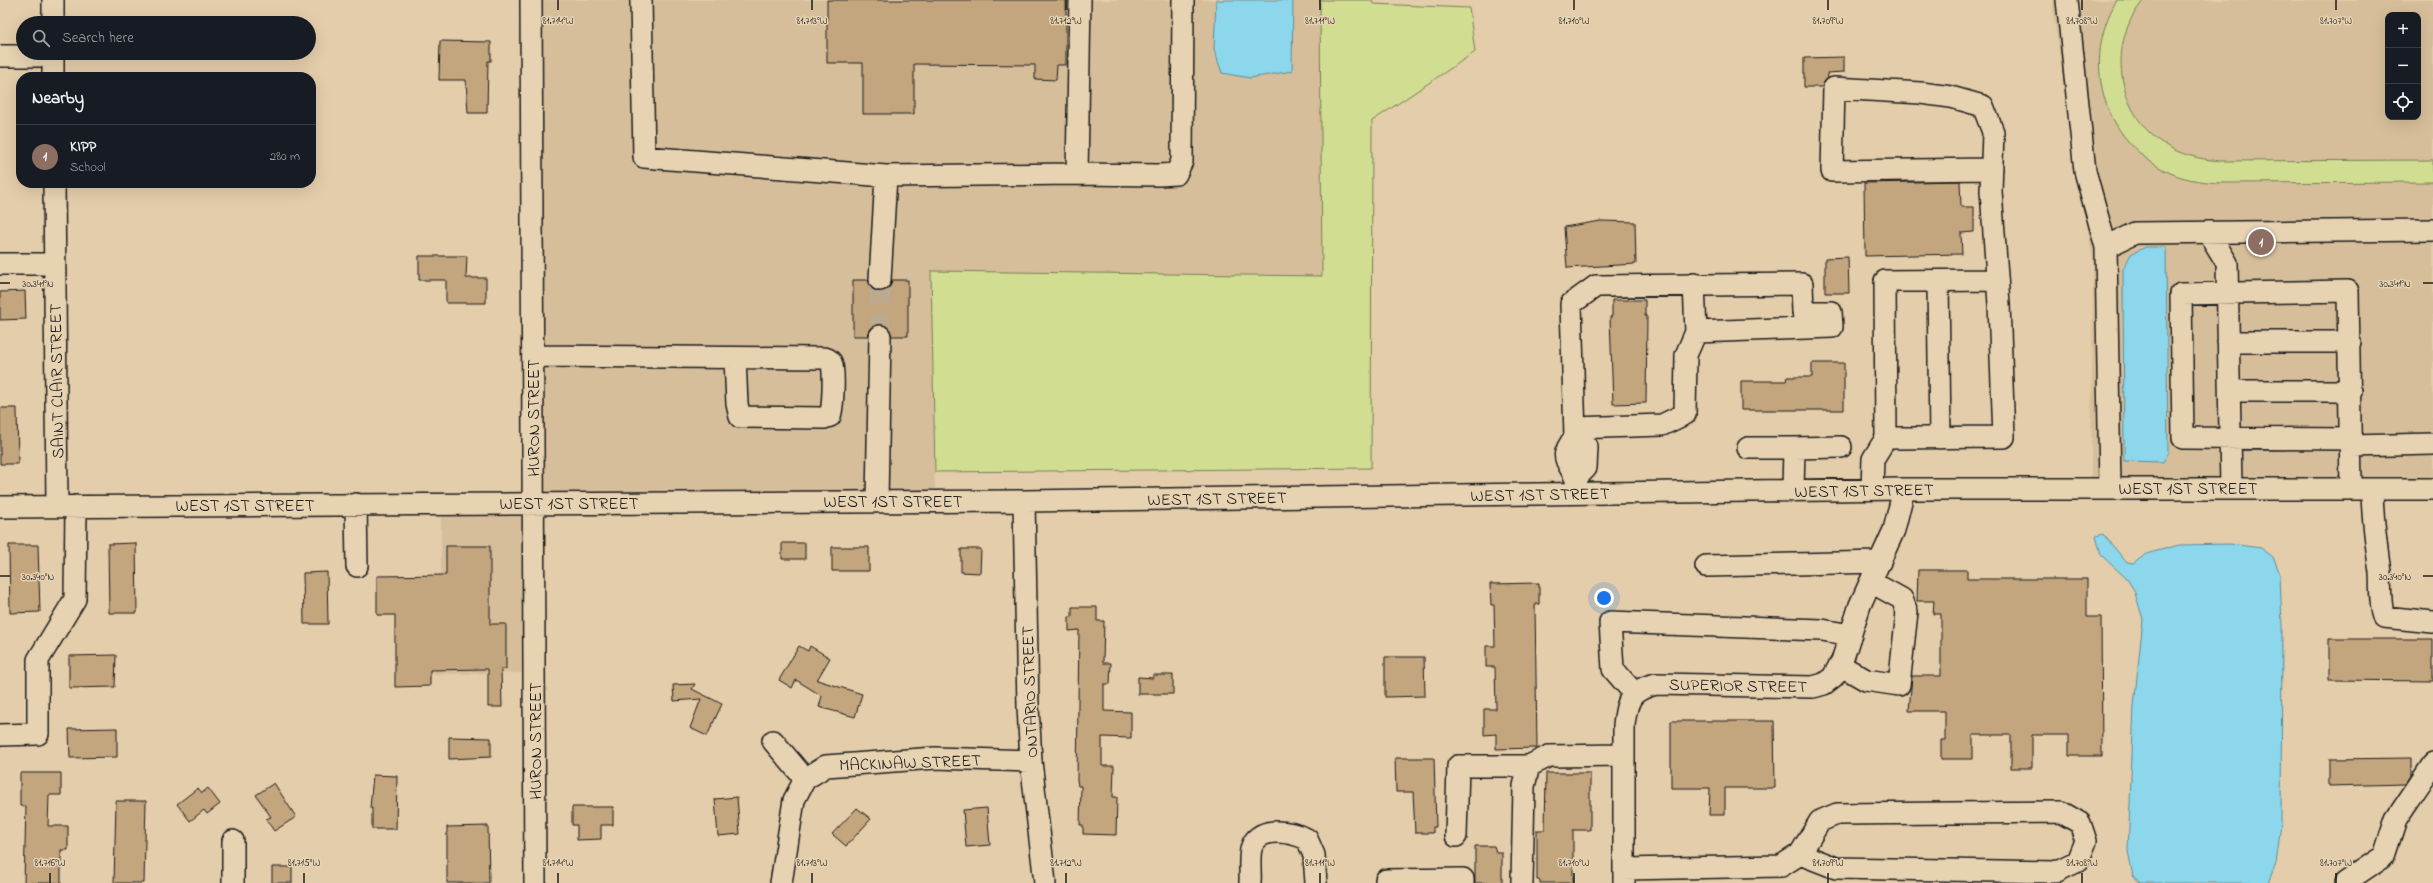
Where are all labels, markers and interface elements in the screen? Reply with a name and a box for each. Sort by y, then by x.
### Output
map controls [2385,12,2421,120]
button: + [2385,12,2421,48]
text: 81.714°W [543,14,574,29]
text: 81.713°W [797,14,828,29]
text: 81.712°W [1050,14,1082,29]
text: 81.711°W [1305,14,1335,29]
text: 81.710°W [1558,14,1590,29]
text: 81.709°W [1813,14,1844,29]
text: 81.708°W [2066,14,2098,29]
text: 81.707°W [2320,14,2352,29]
search box [16,16,316,60]
icon: search [30,27,52,49]
text: Search here [62,27,134,49]
button: − [2385,48,2421,84]
button: locate [2385,84,2421,120]
text: Nearby [32,86,84,111]
text: KIPP [70,136,96,158]
text: 1 [43,147,47,166]
text: 280 m [270,147,300,166]
text: School [70,158,106,177]
pin: 1 [2248,227,2274,257]
text: 30.341°N [22,277,54,292]
text: 30.341°N [2379,277,2411,292]
street label: SAINT CLAIR STREET [44,303,71,459]
street label: HURON STREET [522,359,547,477]
street label: WEST 1ST STREET [2118,477,2258,502]
street label: WEST 1ST STREET [1794,478,1934,505]
street label: WEST 1ST STREET [1470,482,1610,509]
street label: WEST 1ST STREET [1147,486,1287,513]
street label: WEST 1ST STREET [823,490,963,515]
street label: WEST 1ST STREET [499,492,639,517]
street label: WEST 1ST STREET [175,494,315,519]
text: 30.340°N [22,570,54,585]
text: 30.340°N [2379,570,2411,585]
your location [1594,588,1614,608]
street label: ONTARIO STREET [1016,625,1045,758]
street label: SUPERIOR STREET [1669,673,1808,700]
street label: HURON STREET [524,682,549,800]
street label: MACKINAW STREET [839,749,982,778]
text: 81.716°W [34,856,66,871]
text: 81.715°W [288,856,320,871]
text: 81.714°W [543,856,574,871]
text: 81.713°W [797,856,828,871]
text: 81.712°W [1050,856,1082,871]
text: 81.711°W [1305,856,1335,871]
text: 81.710°W [1558,856,1590,871]
text: 81.709°W [1813,856,1844,871]
text: 81.708°W [2066,856,2098,871]
text: 81.707°W [2320,856,2352,871]

